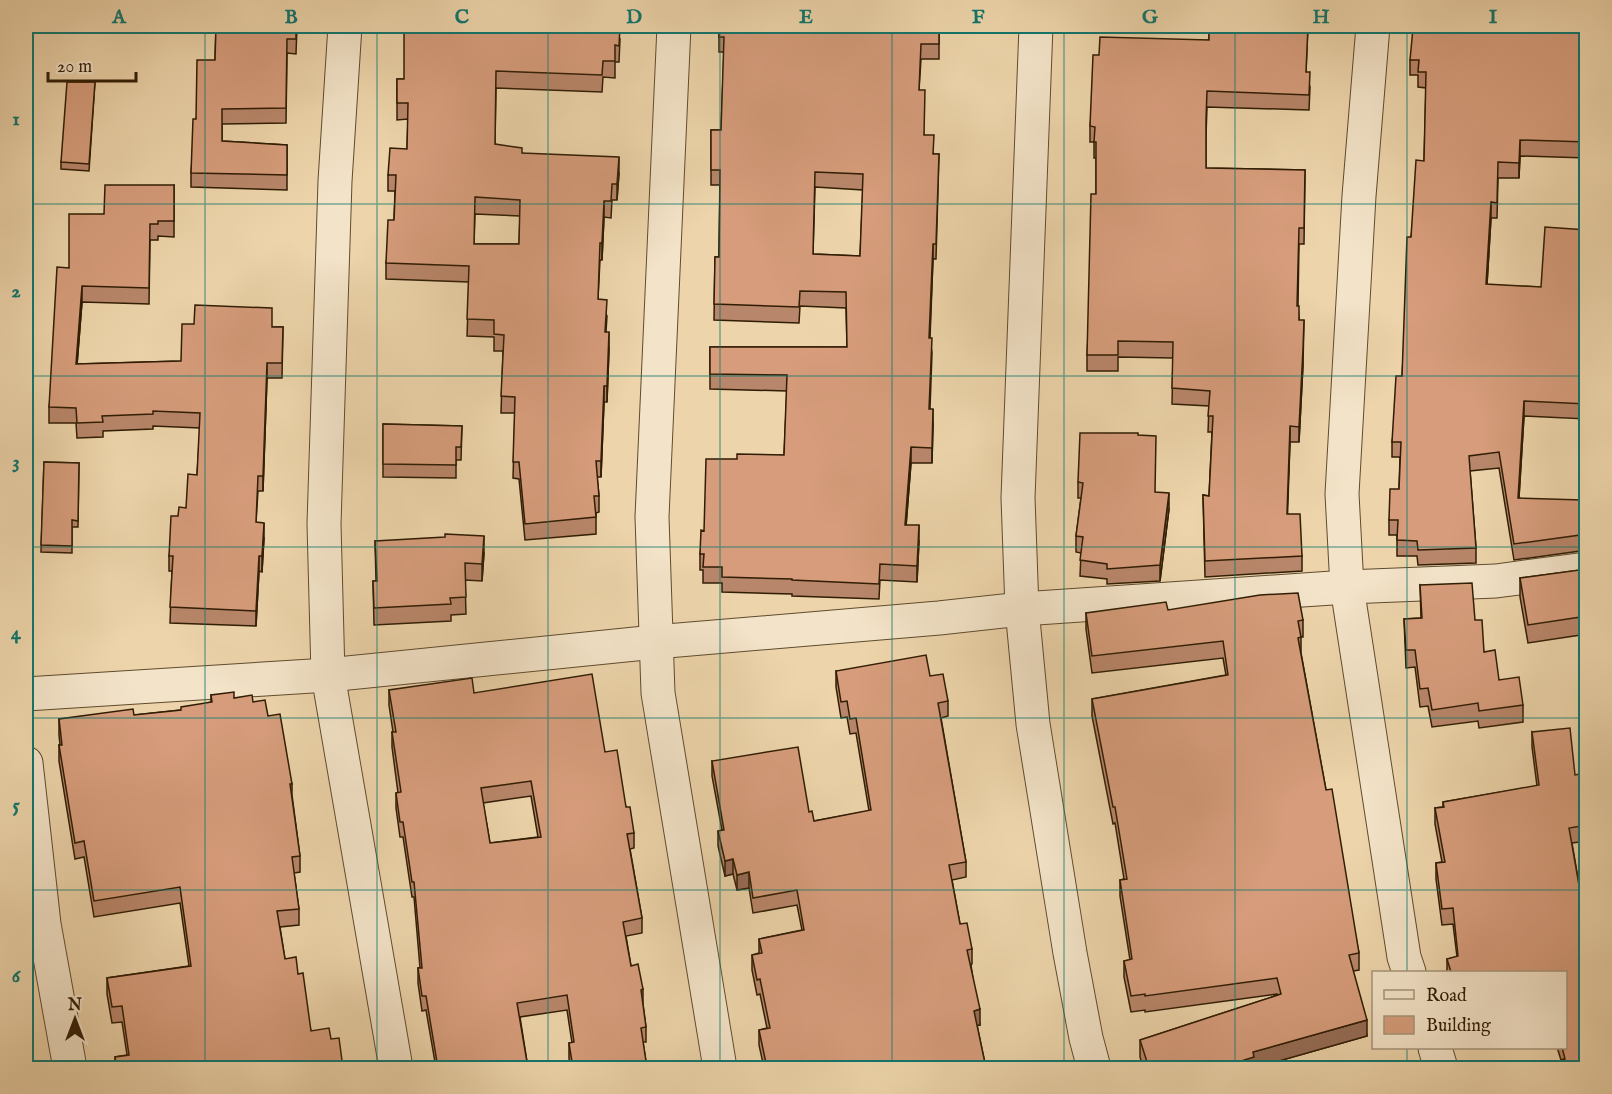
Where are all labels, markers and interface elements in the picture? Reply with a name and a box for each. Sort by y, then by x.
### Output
text: A [111,5,127,30]
text: B [284,5,298,30]
text: C [455,5,469,30]
text: D [626,5,642,30]
text: E [799,5,813,30]
text: F [972,5,985,30]
text: G [1142,5,1159,30]
text: H [1312,5,1330,30]
text: I [1489,5,1498,30]
scale bar [48,45,136,83]
text: 20 m [57,56,92,79]
text: 1 [12,107,20,132]
text: 2 [11,279,21,304]
text: 3 [12,450,20,475]
text: 4 [11,621,22,646]
text: 5 [12,793,20,818]
text: 6 [12,964,22,989]
legend [1372,971,1567,1049]
text: Road [1426,985,1467,1008]
north arrow [45,989,105,1049]
text: N [67,996,82,1016]
text: Building [1426,1015,1491,1038]

